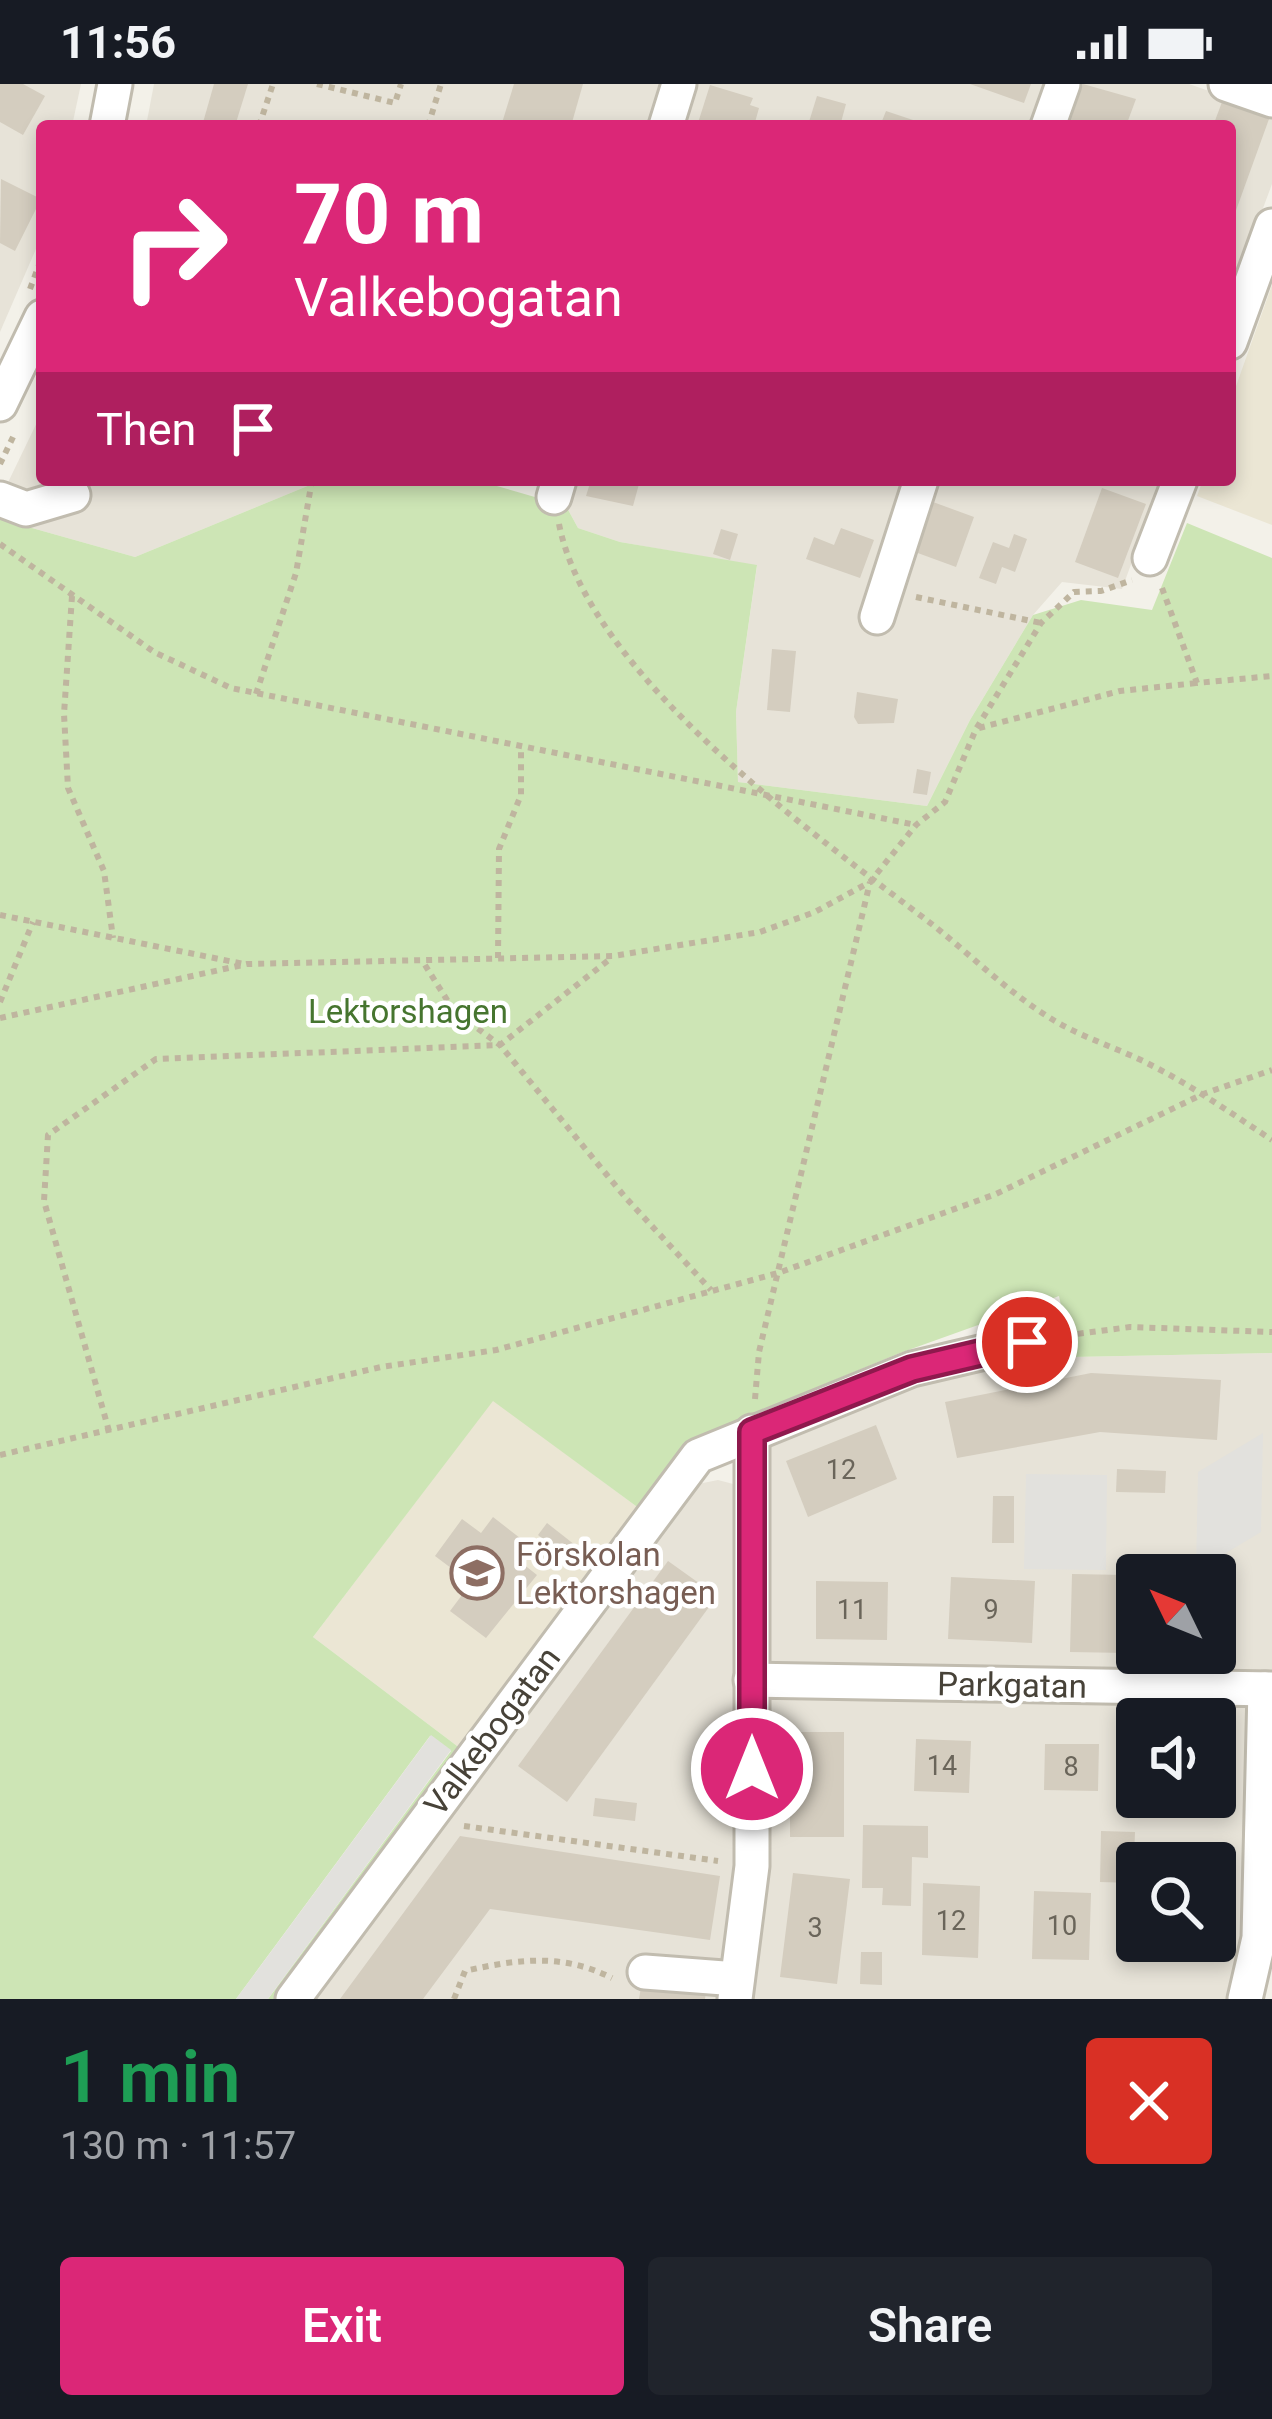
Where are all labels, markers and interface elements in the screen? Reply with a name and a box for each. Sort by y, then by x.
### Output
text: 11:56 [60,16,176,69]
text: 70 m [294,165,484,264]
icon: right [96,168,252,324]
text: Valkebogatan [294,266,623,329]
icon: arrive [220,396,286,462]
text: Then [96,403,196,456]
park label: Lektorshagen [308,992,508,1031]
pin [976,1291,1078,1393]
icon: arrive [994,1309,1060,1375]
house number: 12 [826,1454,856,1486]
place label: Förskolan Lektorshagen [516,1535,716,1612]
school or university icon: Förskolan Lektorshagen [449,1545,505,1601]
north arrow [1116,1554,1236,1674]
map controls [1116,1554,1236,1962]
house number: 11 [837,1594,867,1626]
house number: 9 [983,1594,999,1626]
street label: Valkebogatan [416,1639,568,1823]
street label: Parkgatan [937,1664,1087,1706]
button: sound [1116,1698,1236,1818]
position arrow [689,1706,815,1832]
house number: 14 [927,1750,957,1782]
house number: 8 [1063,1751,1079,1783]
button: search [1116,1842,1236,1962]
house number: 12 [936,1905,966,1937]
house number: 10 [1047,1910,1077,1942]
house number: 3 [807,1912,823,1944]
text: 1 min [60,2035,241,2120]
button: close [1086,2038,1212,2164]
text: 130 m · 11:57 [60,2123,296,2169]
button: Exit [60,2257,624,2395]
button: Share [648,2257,1212,2395]

